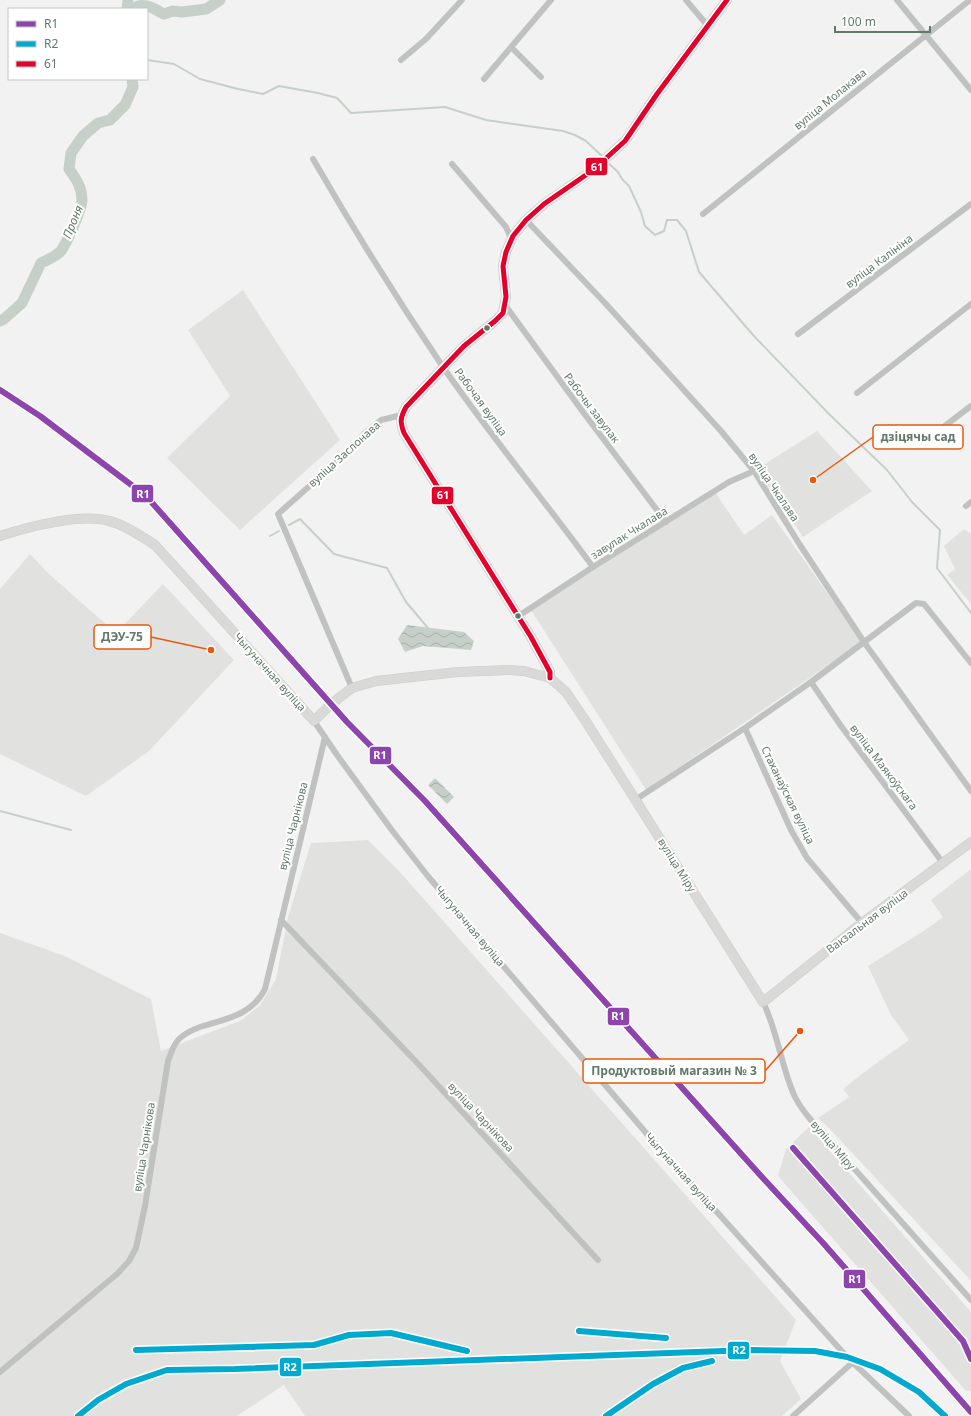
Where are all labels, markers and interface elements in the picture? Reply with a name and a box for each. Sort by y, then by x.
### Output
legend [8,8,148,80]
scale bar [835,8,930,34]
text: 100 m [841,13,876,30]
text: R1 [44,15,58,32]
text: R2 [44,35,58,52]
text: 61 [44,55,58,72]
street label: вуліца Молакава [790,65,869,133]
line badge: 61 [585,157,608,176]
text: 61 [591,159,603,174]
water label: Проня [58,203,87,241]
street label: вуліца Калініна [842,230,915,291]
unlabelled marker [482,323,492,333]
street label: Рабочая вуліца [452,365,511,439]
street label: Рабочы завулак [561,370,624,446]
street label: вуліца Заслонава [304,417,383,490]
callout: дзіцячы сад [873,425,963,449]
text: дзіцячы сад [881,428,956,445]
street label: вуліца Чкалава [746,449,803,524]
line badge: R1 [131,484,154,503]
text: R1 [136,486,150,501]
line badge: 61 [431,486,454,505]
text: 61 [437,487,449,502]
street label: завулак Чкалава [587,503,670,562]
unlabelled marker [513,611,523,621]
callout: ДЭУ-75 [94,625,151,649]
text: ДЭУ-75 [101,628,143,645]
street label: Чыгуначная вуліца [231,629,310,714]
street label: вуліца Маякоўскага [847,721,922,813]
street label: Стаханаўская вуліца [758,743,819,846]
line badge: R1 [369,746,392,765]
text: R1 [373,747,387,762]
street label: вуліца Чарнікова [274,780,311,872]
street label: вуліца Міру [655,835,700,895]
street label: Чыгуначная вуліца [432,882,509,969]
street label: Вакзальная вуліца [823,885,911,956]
line badge: R1 [607,1007,630,1026]
text: R1 [611,1008,625,1023]
callout: Продуктовый магазин № 3 [583,1059,765,1083]
text: Продуктовый магазин № 3 [591,1062,757,1079]
street label: вуліца Чарнікова [445,1078,518,1155]
street label: вуліца Чарнікова [129,1101,158,1193]
street label: вуліца Міру [808,1117,859,1173]
street label: Чыгуначная вуліца [642,1129,721,1214]
line badge: R1 [843,1269,866,1289]
text: R1 [848,1271,862,1286]
line badge: R2 [727,1341,750,1360]
text: R2 [732,1342,746,1357]
line badge: R2 [279,1357,302,1377]
text: R2 [283,1359,297,1374]

